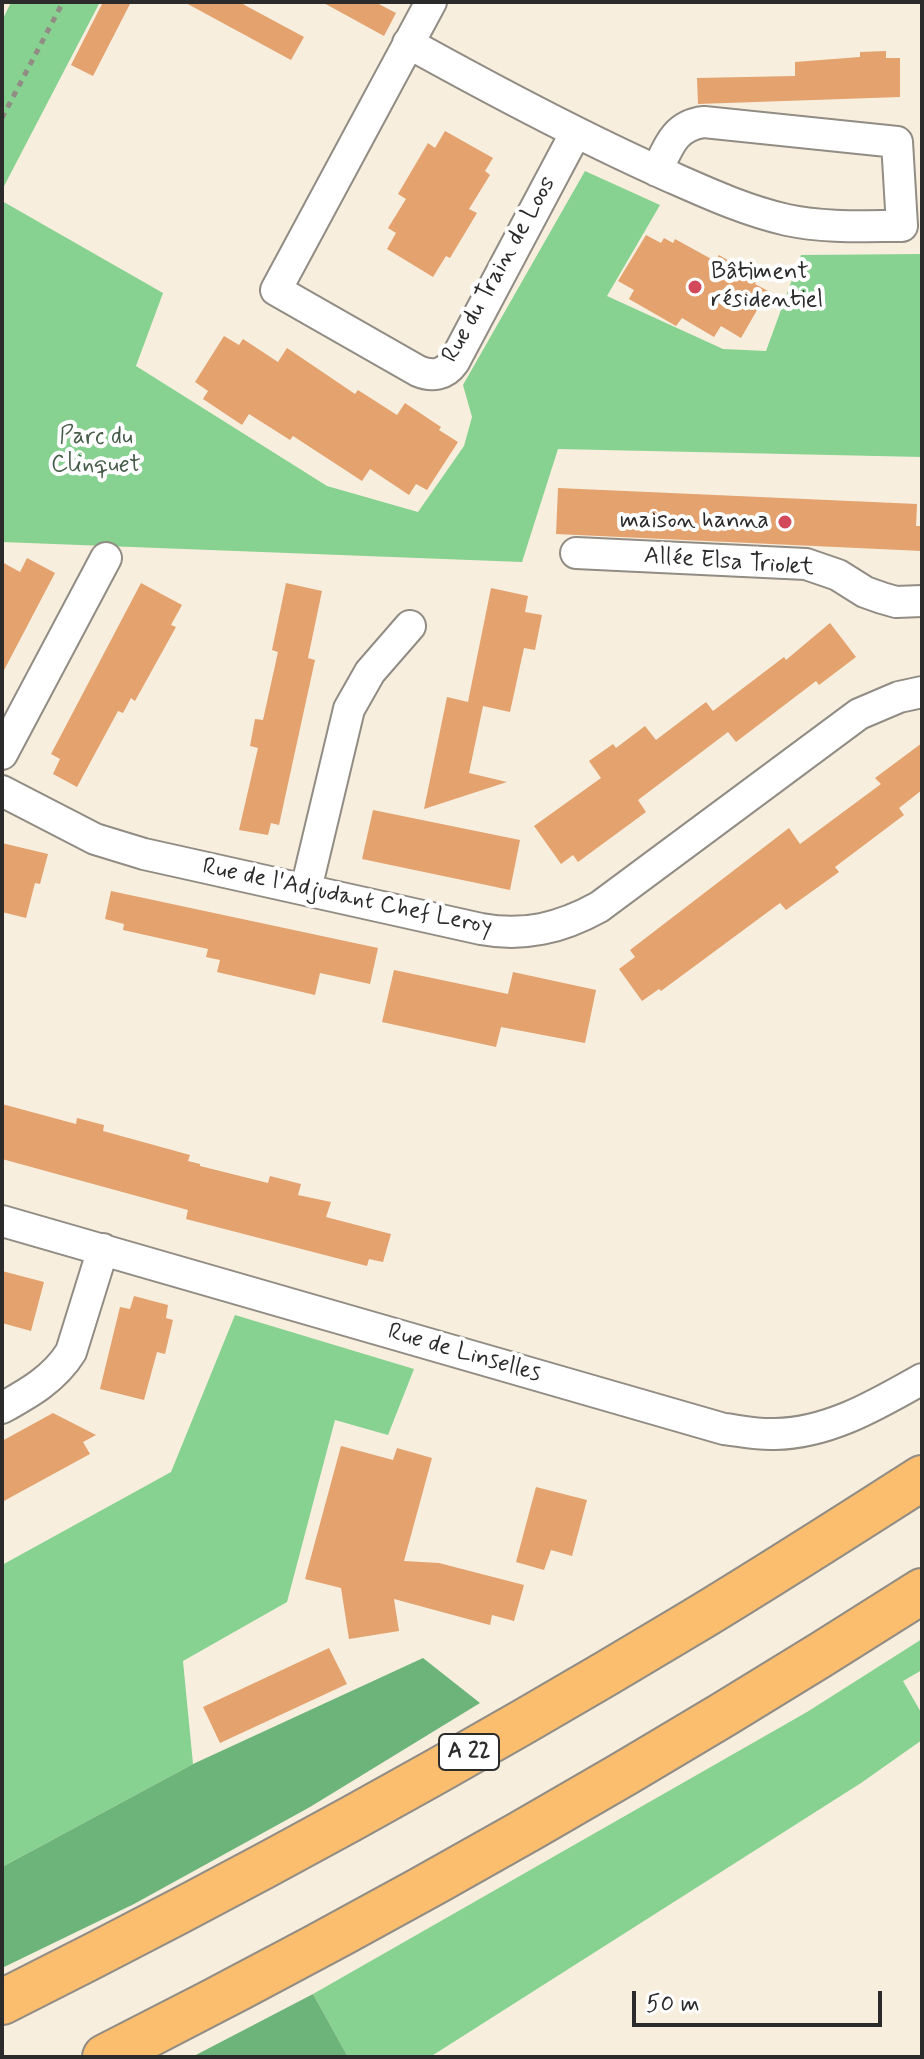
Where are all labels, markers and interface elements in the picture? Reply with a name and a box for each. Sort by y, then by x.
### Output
street label: Rue du Train de Loos [437,172,563,368]
place label: Bâtiment résidentiel [711,259,823,315]
marker: Bâtiment résidentiel [686,278,704,296]
park label: Parc du Clinquet [51,424,141,480]
place label: maison hanna [620,508,769,536]
marker: maison hanna [776,513,794,531]
street label: Allée Elsa Triolet [643,543,815,583]
street label: Rue de l'Adjudant Chef Leroy [199,853,495,943]
street label: Rue de Linselles [384,1318,544,1390]
road number: A 22 [439,1734,499,1770]
scale bar [636,1975,886,2025]
text: 50 m [646,1989,700,2020]

